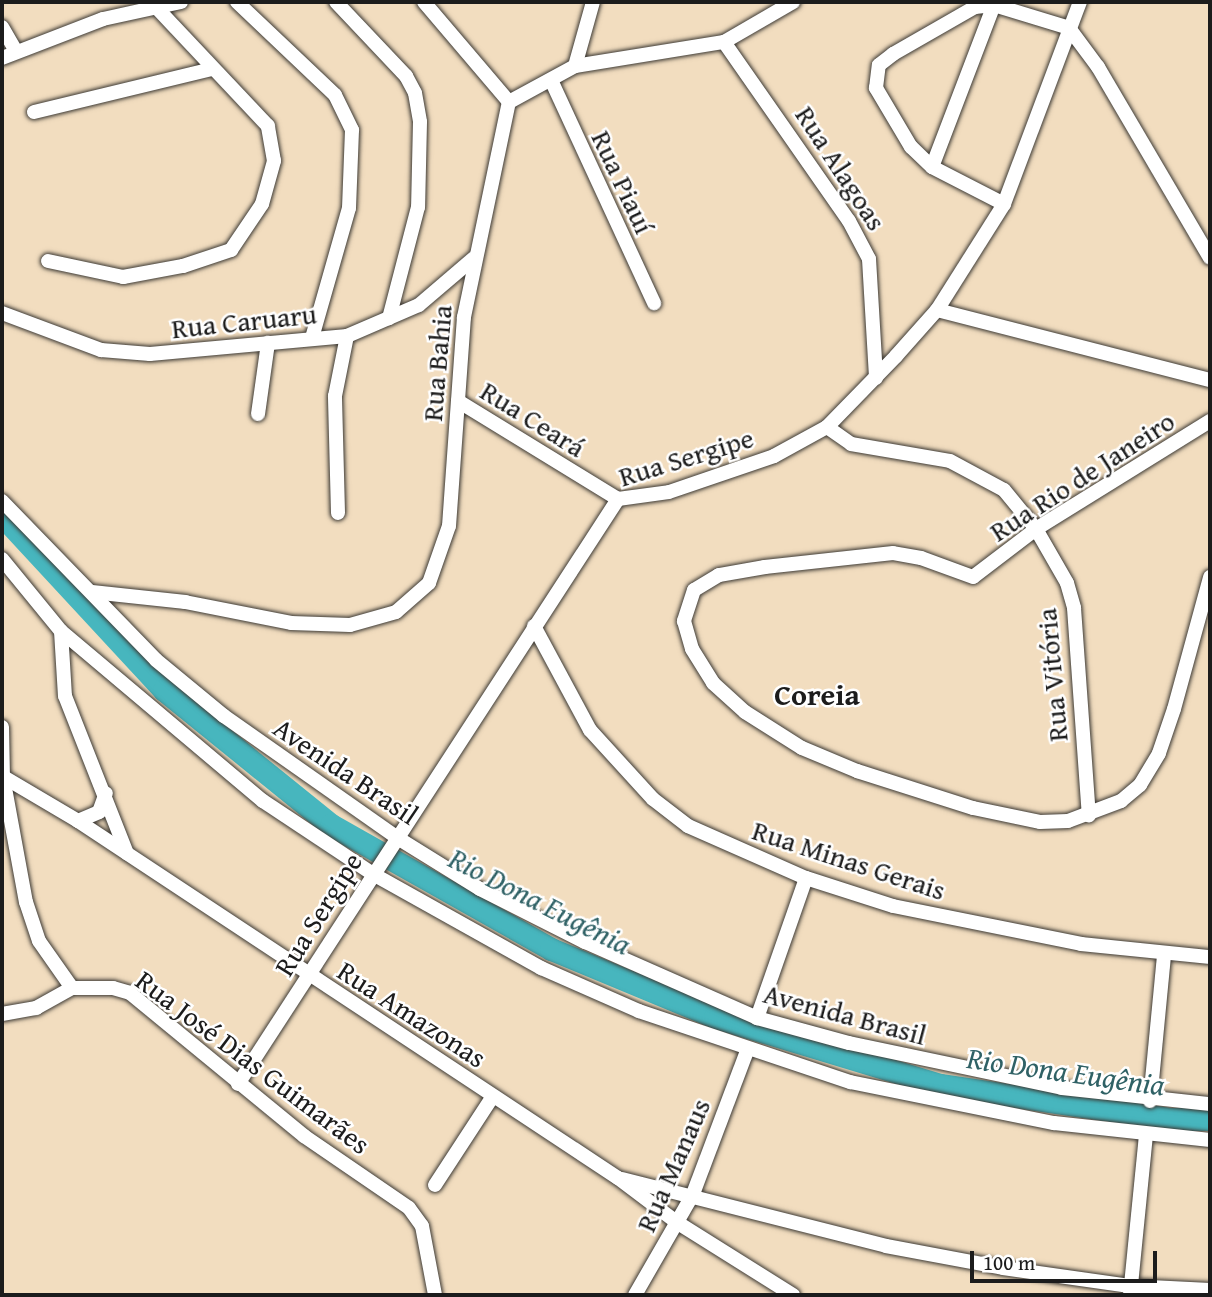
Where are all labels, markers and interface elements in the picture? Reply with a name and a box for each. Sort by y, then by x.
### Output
street label: Rua Alagoas [788,100,894,236]
street label: Rua Piauí [585,125,661,239]
street label: Rua Caruaru [170,297,318,345]
street label: Rua Bahia [415,303,459,423]
street label: Rua Ceará [474,374,592,464]
street label: Rua Rio de Janeiro [983,404,1181,548]
street label: Rua Sergipe [615,421,757,493]
street label: Rua Vitória [1029,607,1075,743]
district label: Coreia [774,676,860,712]
street label: Avenida Brasil [267,710,425,832]
street label: Rua Minas Gerais [748,813,950,907]
water label: Rio Dona Eugênia [443,840,637,962]
street label: Rua Sergipe [267,846,369,982]
street label: Rua Amazonas [331,954,493,1074]
street label: Rua José Dias Guimarães [129,963,377,1161]
street label: Avenida Brasil [760,976,930,1052]
water label: Rio Dona Eugênia [965,1039,1167,1103]
street label: Rua Manaus [629,1093,717,1237]
scale bar [974,1238,1161,1282]
text: 100 m [983,1247,1035,1278]

